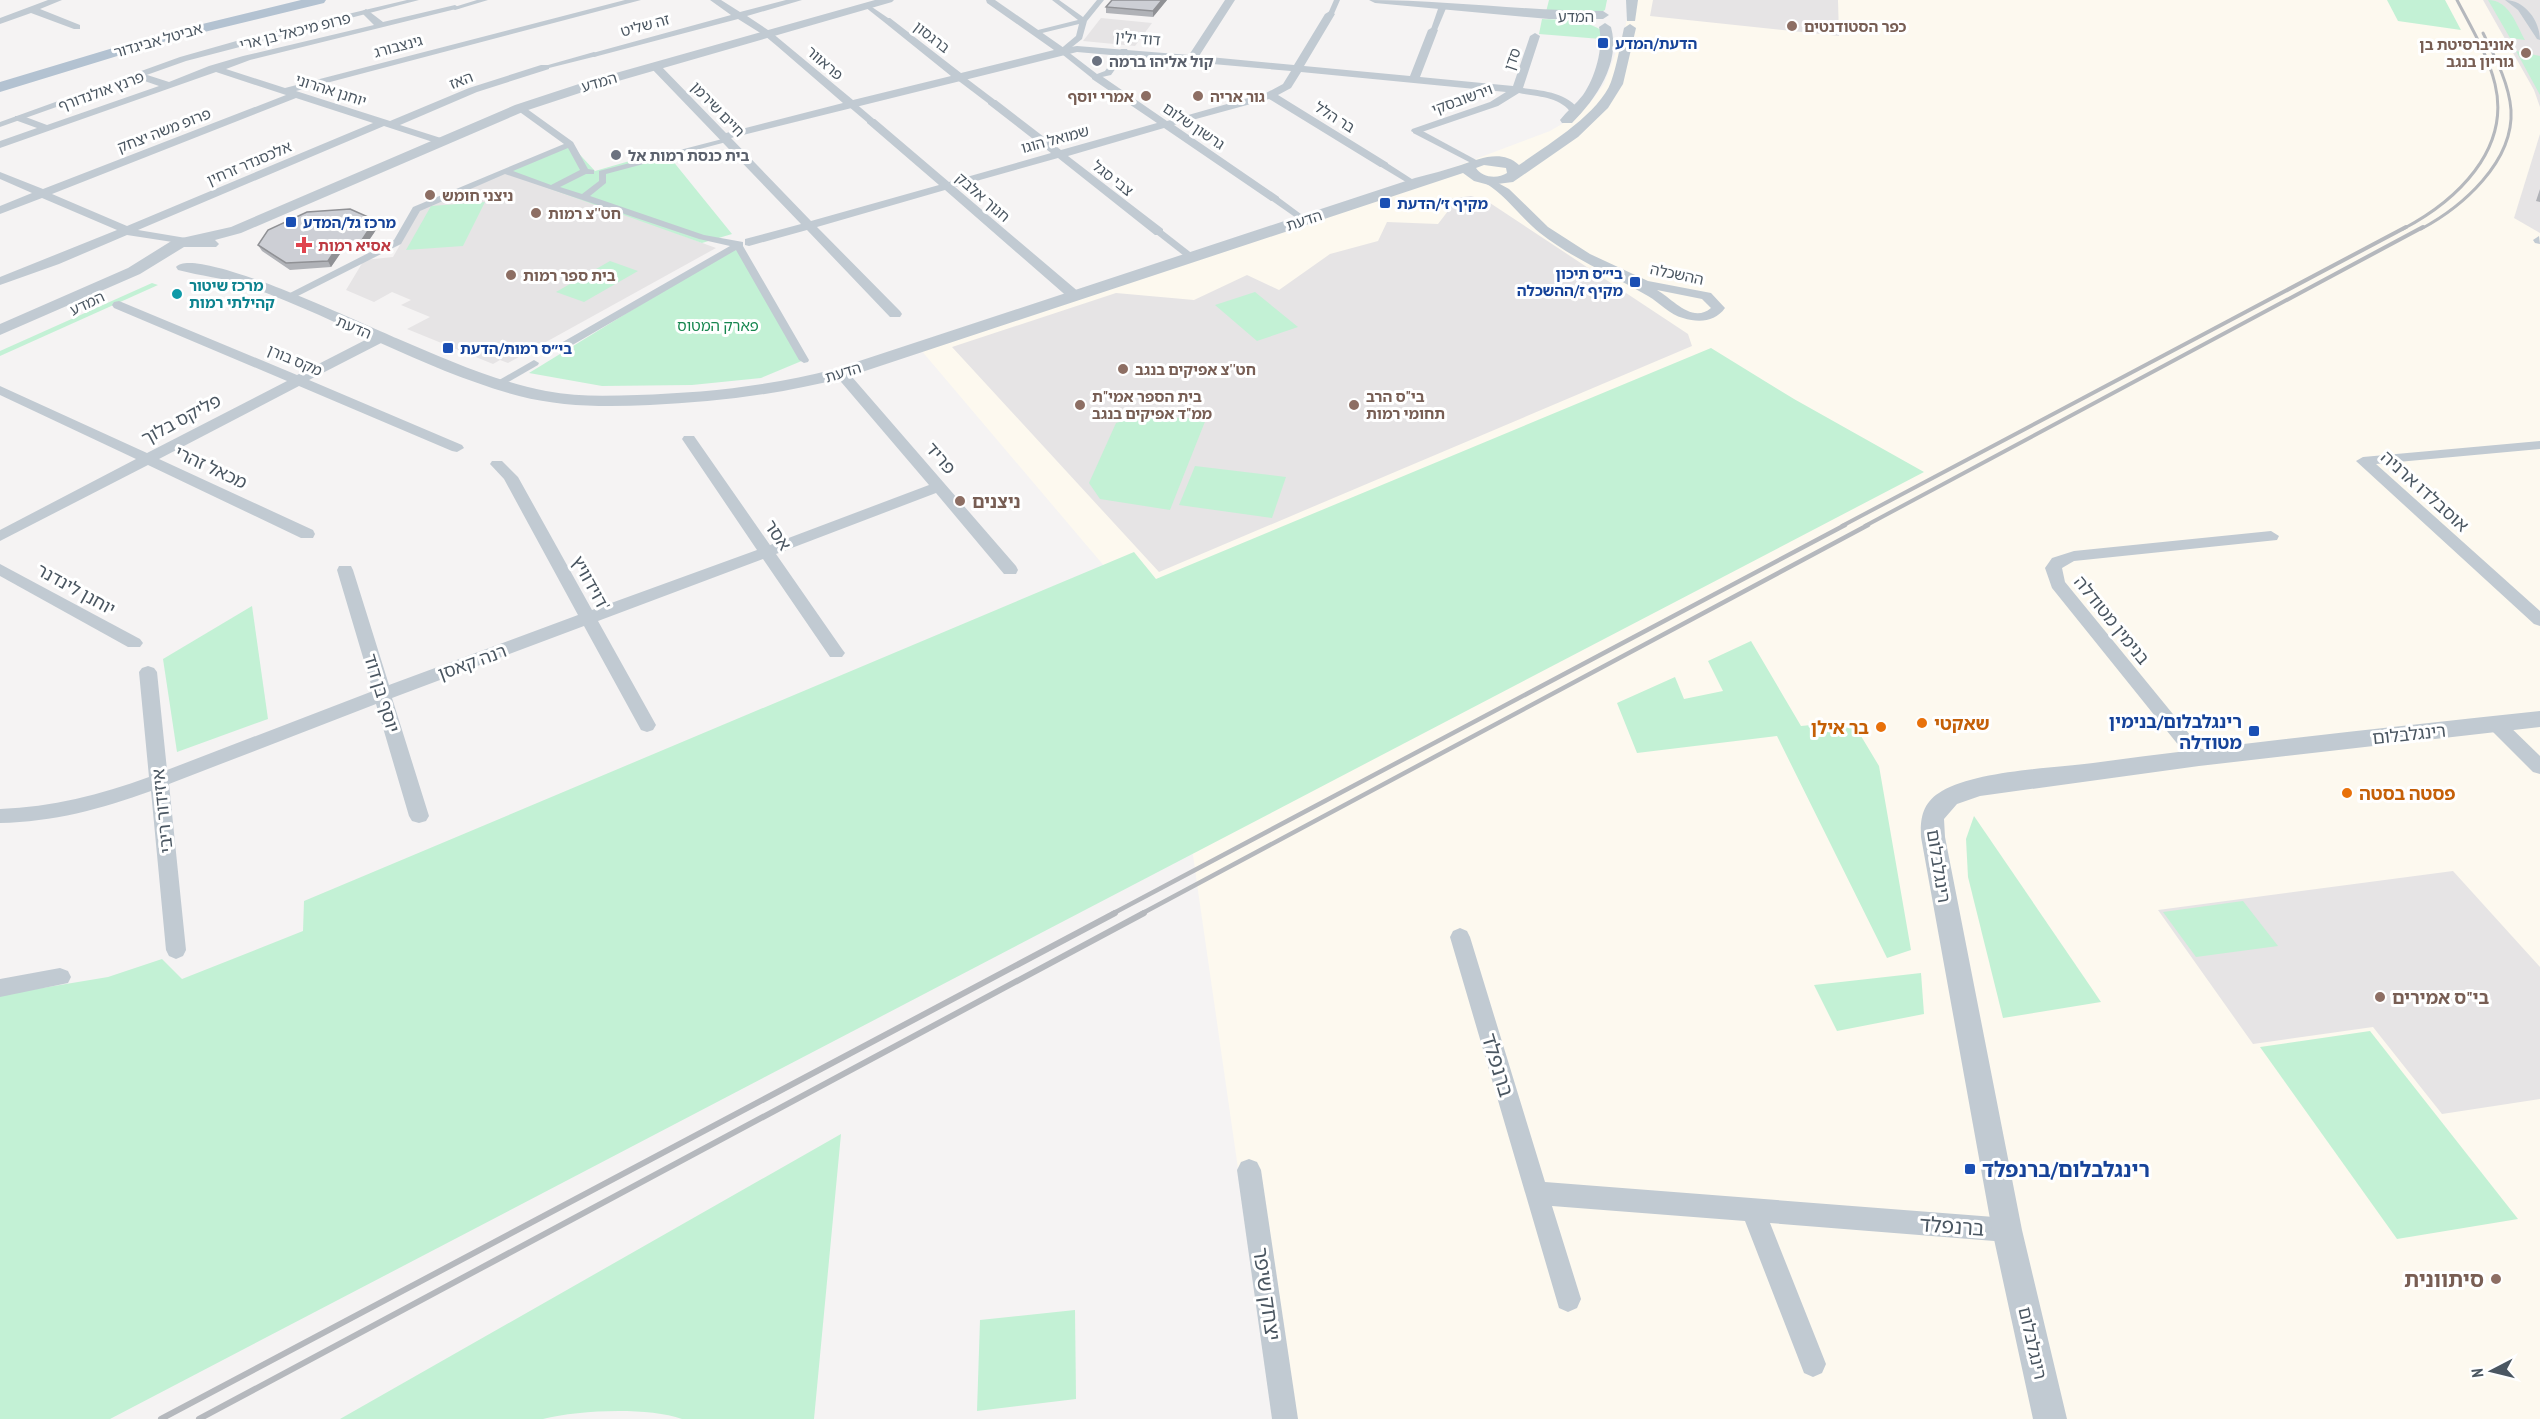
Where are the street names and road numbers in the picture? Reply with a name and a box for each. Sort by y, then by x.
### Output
street label: המדע [1558,7,1594,26]
street label: פרופ מיכאל בן ארי [237,8,353,54]
street label: זה שליט [618,9,672,41]
street label: ברגסון [910,17,954,57]
street label: אביטל אביגדור [111,18,205,62]
street label: דוד ילין [1114,27,1162,49]
street label: גינצבורג [372,30,425,62]
street label: פראוור [803,42,847,84]
street label: סדן [1499,45,1525,73]
street label: פרנץ אולנדורף [55,67,147,115]
street label: האז [446,67,476,93]
street label: המדע [579,68,619,96]
street label: יוחנן אהרוני [293,70,369,110]
street label: חיים שירמן [687,77,749,141]
street label: וירשובסקי [1429,79,1495,119]
street label: בר הלל [1311,97,1359,137]
street label: גרשון שלום [1159,98,1229,154]
street label: פרופ משה יצחק [114,103,214,157]
street label: שמואל הוגו [1019,121,1091,157]
street label: אלכסנדר זרחין [204,137,294,189]
street label: צבי סגל [1089,156,1137,200]
street label: חנוך אלבק [952,168,1014,226]
street label: הדעת [1284,205,1324,235]
street label: ההשכלה [1648,259,1706,289]
street label: המדע [67,287,107,319]
street label: הדעת [333,311,375,343]
street label: מקס בורן [265,340,325,380]
street label: הדעת [823,358,863,386]
street label: פליקס בלוך [137,388,225,450]
street label: פריד [921,437,961,479]
street label: מכאל זהרי [171,440,251,494]
street label: אוסבלדו ארניה [2376,445,2474,537]
street label: אסר [759,515,797,555]
street label: דוידוויץ' [567,552,615,614]
street label: יוחנן לינדנר [32,558,120,620]
street label: בנימין מטודלה [2069,571,2155,669]
street label: רנה קאסן [434,639,510,685]
street label: יוסף בן דוד [359,651,405,735]
street label: רינגלבלום [2371,719,2447,749]
street label: איזידור ריבי [146,768,178,854]
street label: רינגלבלום [1922,828,1956,904]
street label: ברנפלד [1476,1030,1520,1100]
street label: ברנפלד [1919,1210,1985,1242]
street label: יצחק שיפר [1247,1246,1287,1342]
street label: רינגלבלום [2013,1304,2053,1382]

